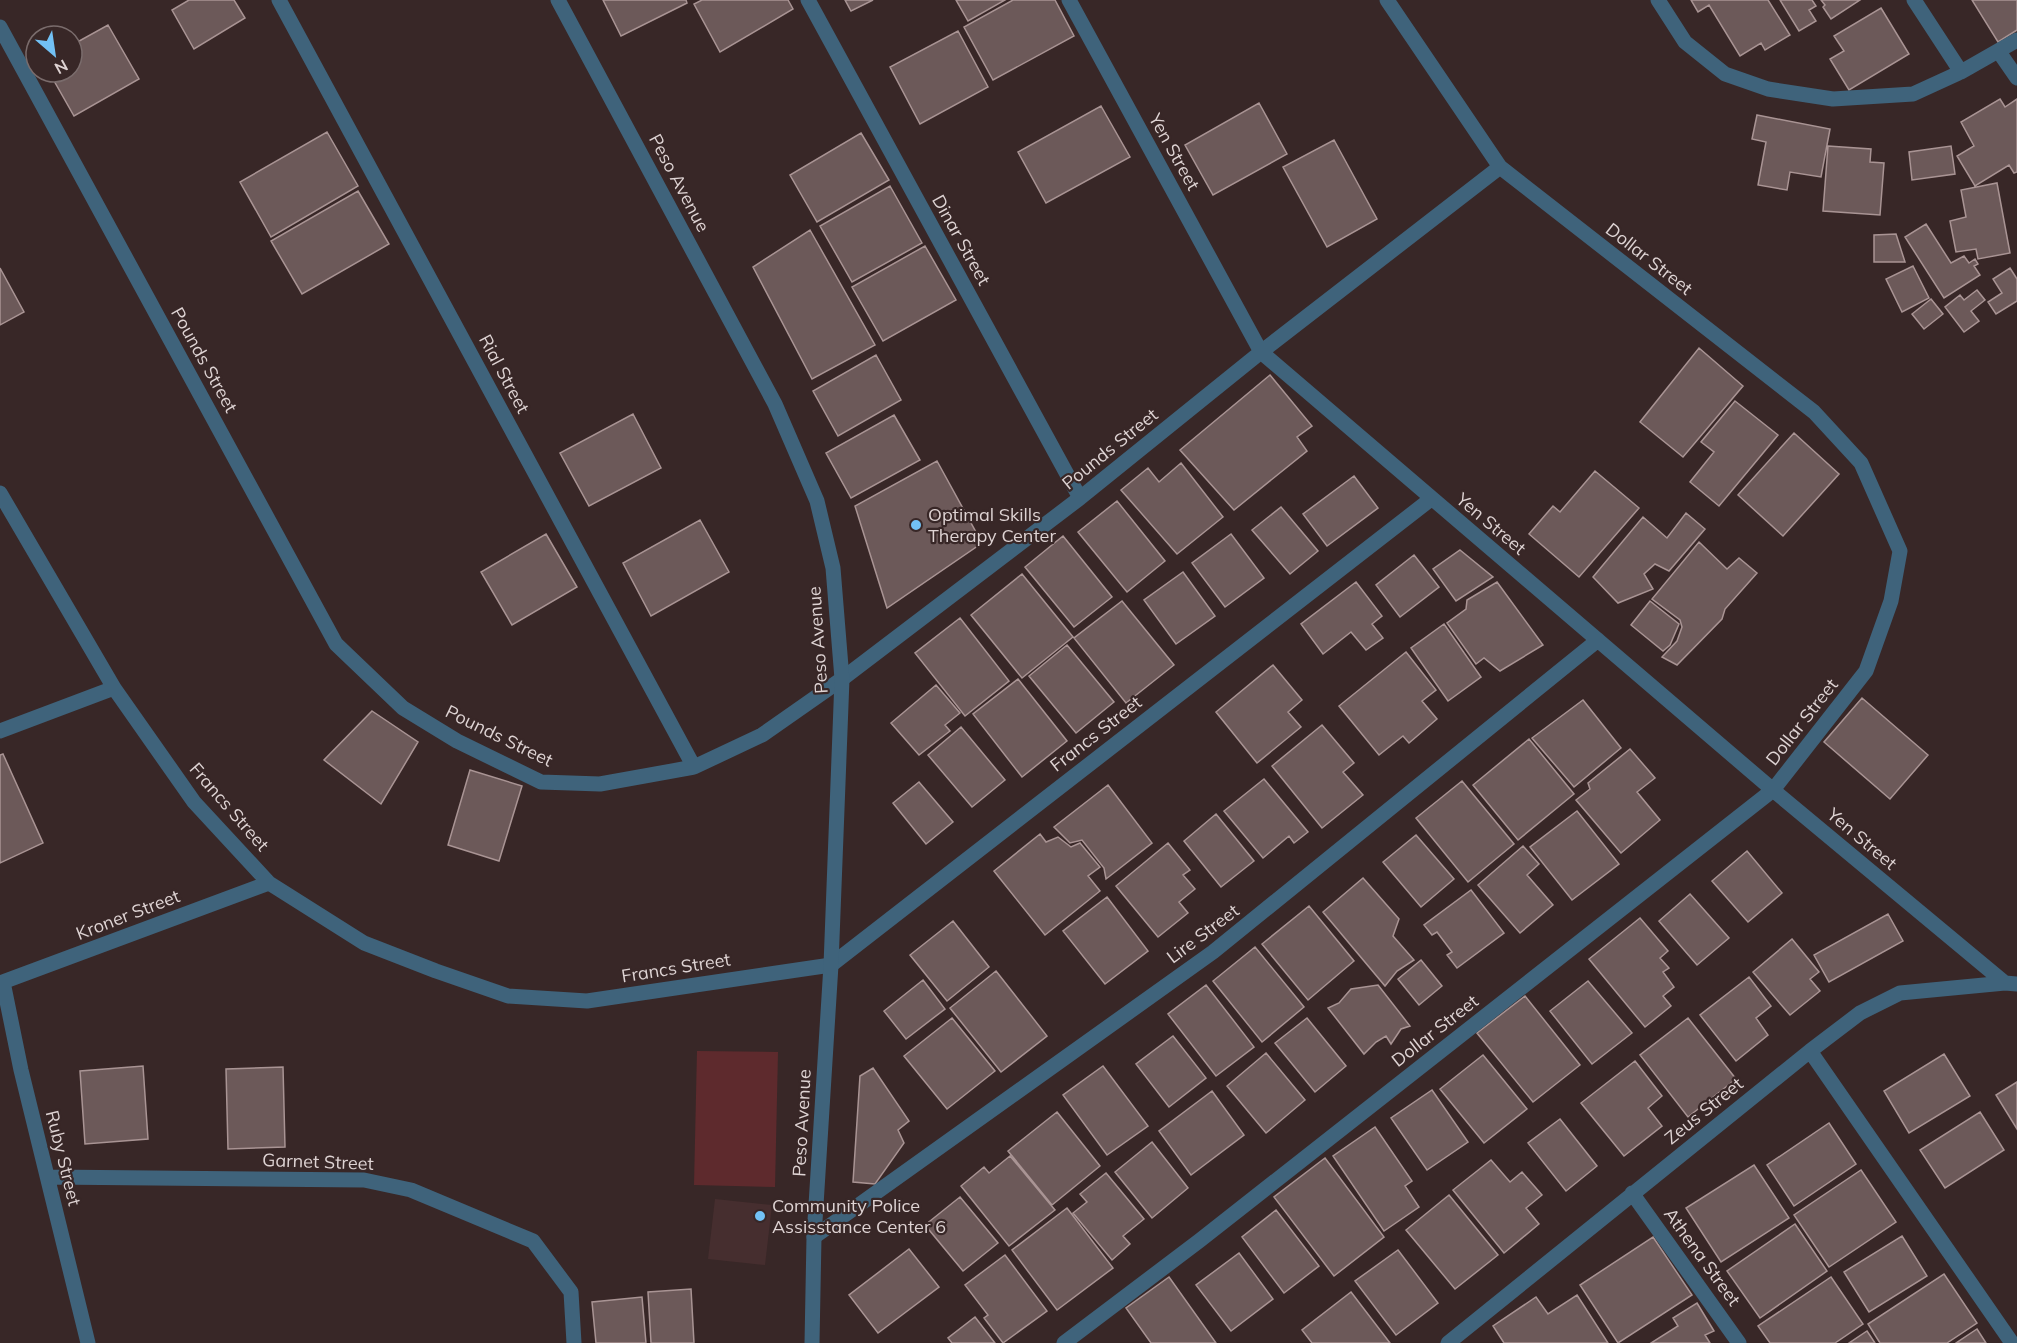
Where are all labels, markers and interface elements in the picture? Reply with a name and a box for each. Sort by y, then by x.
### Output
north arrow [24,24,84,84]
text: N [51,55,71,79]
street label: Yen Street [1143,108,1205,194]
street label: Peso Avenue [644,130,715,236]
street label: Dinar Street [927,190,996,289]
street label: Dollar Street [1601,217,1697,300]
street label: Pounds Street [166,303,243,416]
street label: Rial Street [474,330,535,417]
street label: Pounds Street [1057,403,1162,494]
street label: Yen Street [1451,487,1531,560]
place label: Optimal Skills Therapy Center [928,503,1056,547]
marker: Optimal Skills Therapy Center [909,518,923,532]
street label: Peso Avenue [802,586,833,695]
street label: Dollar Street [1760,674,1843,770]
street label: Francs Street [1045,691,1146,777]
street label: Pounds Street [442,700,557,771]
street label: Francs Street [185,758,274,856]
street label: Yen Street [1822,802,1902,875]
street label: Kroner Street [73,884,183,945]
street label: Lire Street [1162,899,1243,968]
street label: Francs Street [620,948,732,987]
street label: Dollar Street [1387,989,1483,1072]
street label: Peso Avenue [787,1069,816,1177]
street label: Zeus Street [1660,1072,1747,1149]
street label: Ruby Street [41,1108,86,1208]
street label: Garnet Street [262,1148,374,1175]
place label: Community Police Assisstance Center 6 [772,1194,946,1238]
street label: Athena Street [1659,1203,1746,1310]
marker: Community Police Assisstance Center 6 [753,1209,767,1223]

